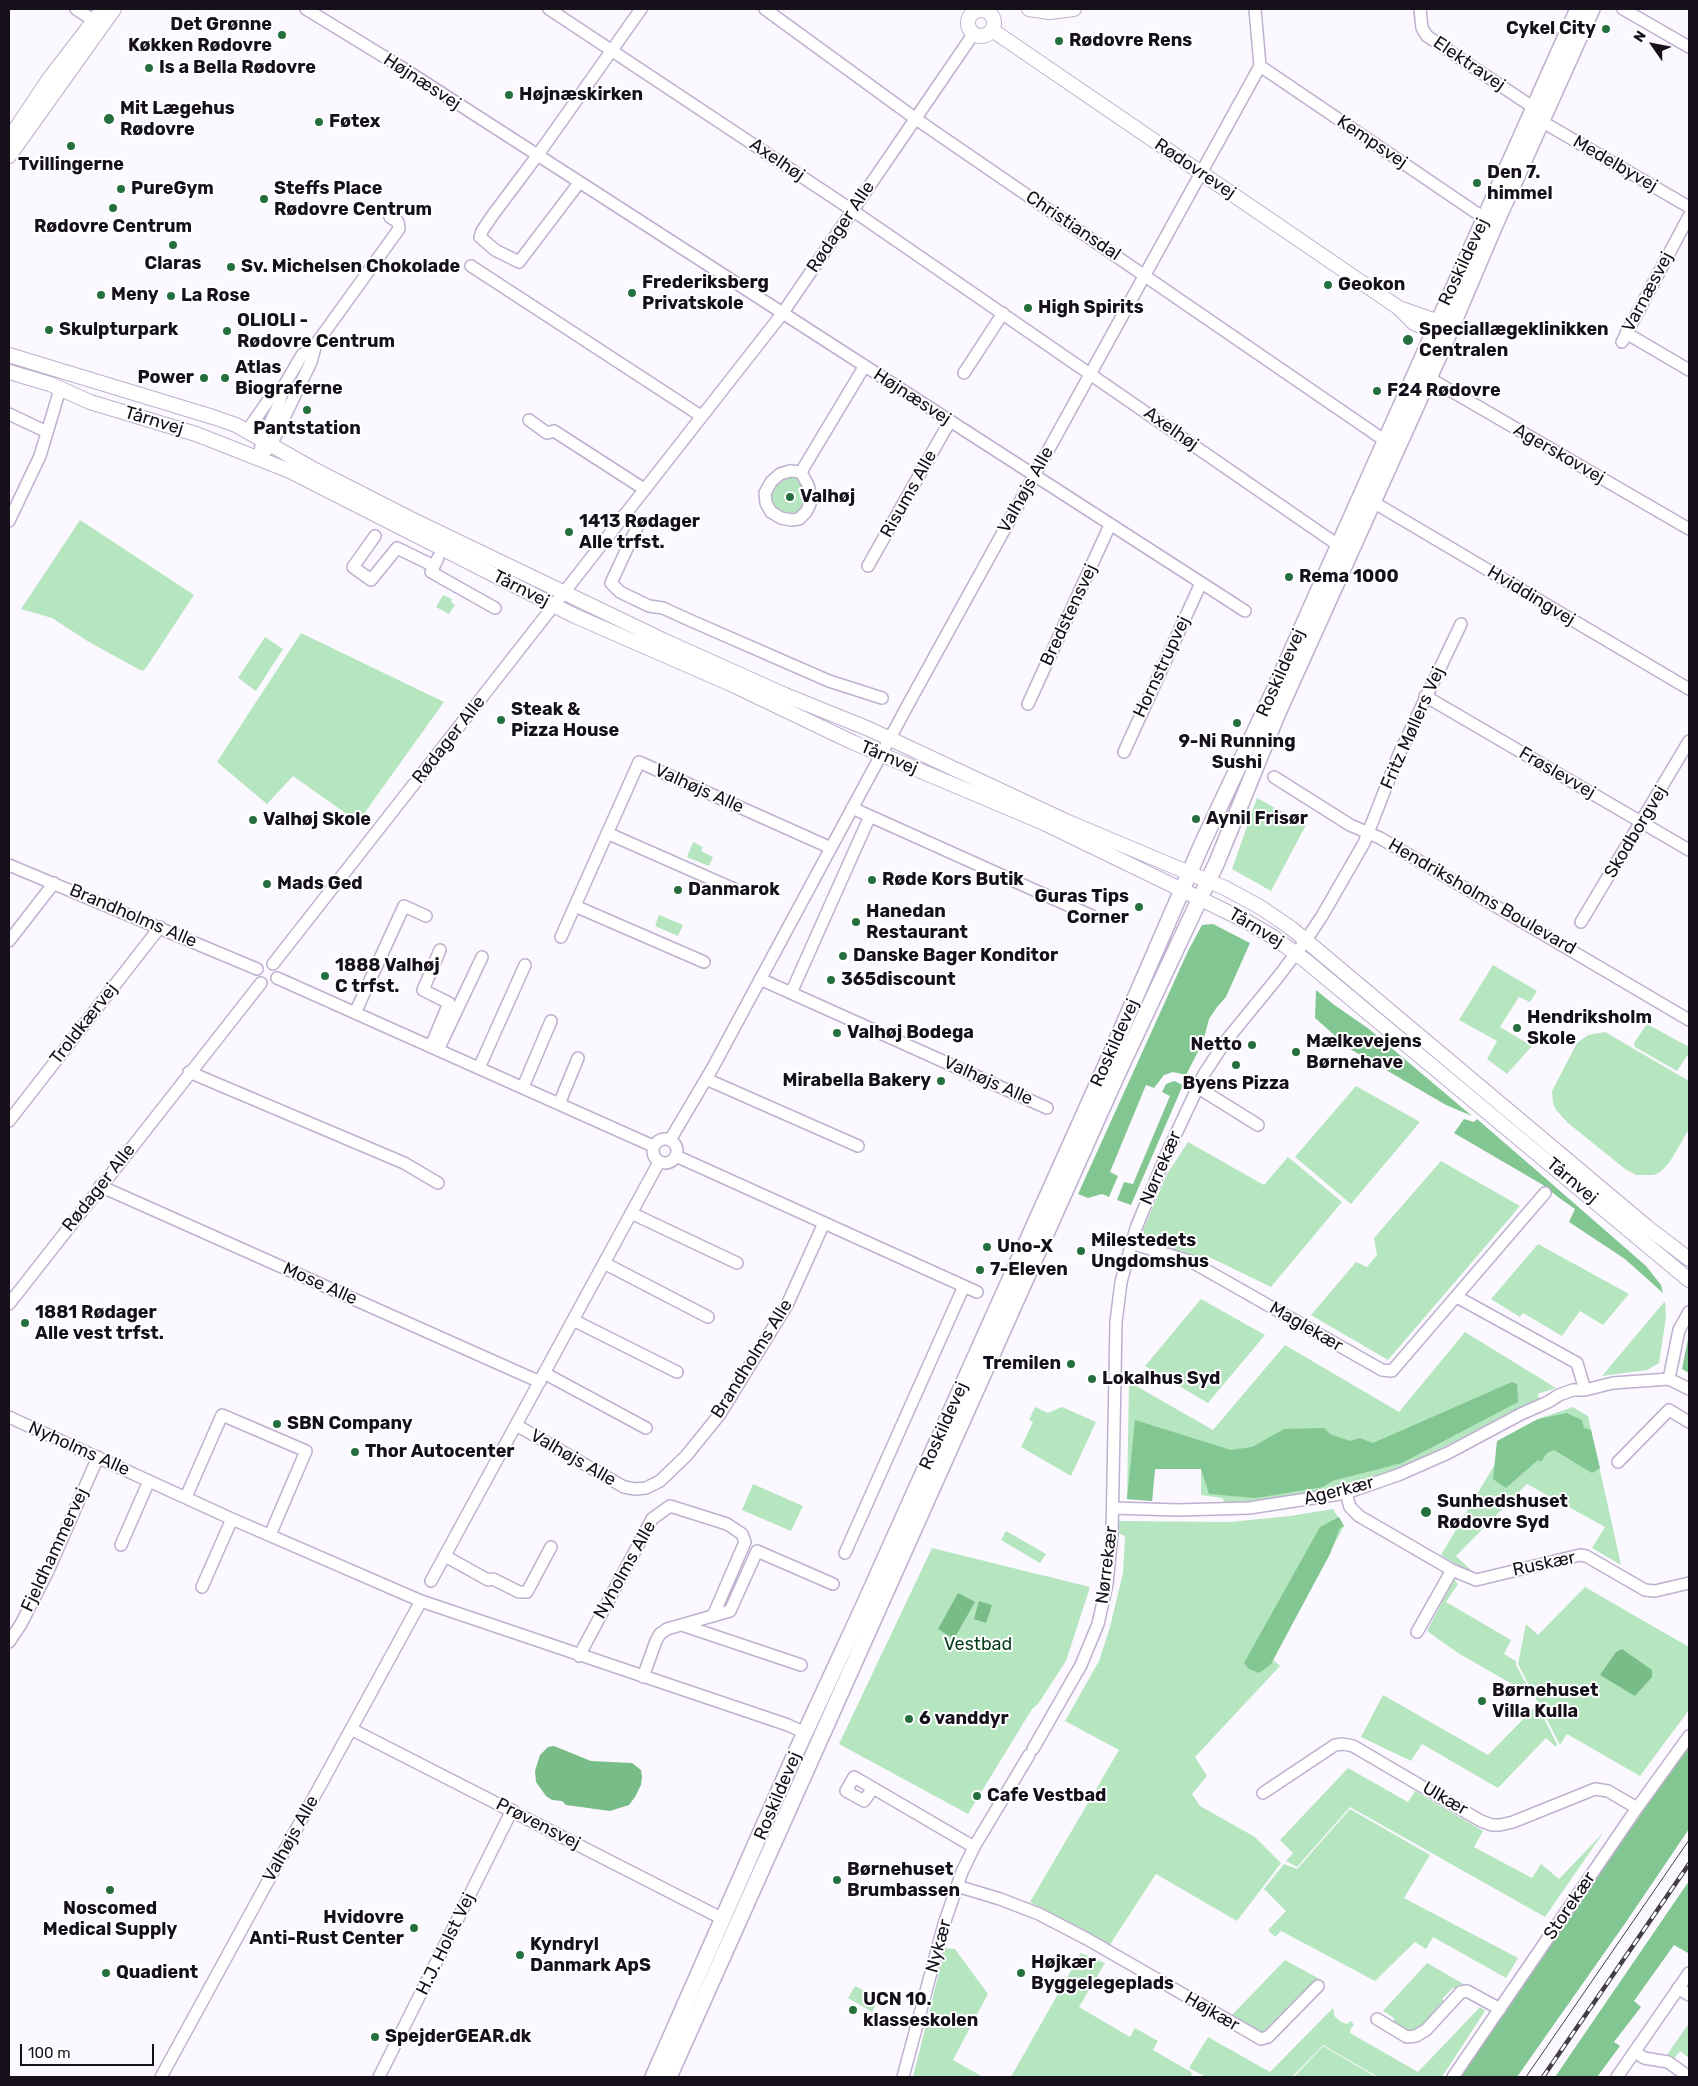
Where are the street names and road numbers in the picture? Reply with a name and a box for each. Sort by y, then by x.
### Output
street label: Elektravej [1429,32,1509,96]
street label: Højnæsvej [379,49,465,115]
street label: Kempsvej [1333,111,1411,173]
street label: Medelbyvej [1569,131,1661,197]
street label: Axelhøj [745,134,809,186]
street label: Rødovrevej [1150,134,1240,204]
street label: Rødager Alle [803,177,879,277]
street label: Christiansdal [1021,186,1125,266]
street label: Roskildevej [1434,215,1494,309]
street label: Varnæsvej [1618,248,1678,336]
street label: Højnæsvej [869,364,955,430]
street label: Tårnvej [122,402,186,440]
street label: Axelhøj [1139,402,1203,456]
street label: Agerskovvej [1509,419,1609,489]
street label: Valhøjs Alle [993,443,1059,537]
street label: Risums Alle [876,447,942,541]
street label: Bredstensvej [1036,561,1102,669]
street label: Hviddingvej [1483,561,1579,631]
street label: Tårnvej [489,566,553,612]
street label: Hornstrupvej [1129,613,1195,721]
street label: Roskildevej [1252,626,1310,720]
street label: Fritz Møllers Vej [1376,664,1450,792]
street label: Rødager Alle [408,692,490,788]
street label: Tårnvej [857,736,921,780]
street label: Frøslevvej [1515,742,1599,804]
street label: Valhøjs Alle [651,760,747,818]
street label: Skodborgvej [1600,782,1672,882]
street label: Hendriksholms Boulevard [1384,834,1580,960]
street label: Brandholms Alle [66,879,200,953]
street label: Tårnvej [1225,903,1287,953]
street label: Troldkærvej [46,979,122,1069]
street label: Roskildevej [1086,996,1144,1090]
street label: Valhøjs Alle [940,1052,1036,1110]
street label: Nørrekær [1136,1128,1186,1208]
street label: Rødager Alle [58,1140,140,1236]
street label: Tårnvej [1542,1153,1602,1209]
street label: Mose Alle [279,1258,361,1310]
street label: Brandholms Alle [707,1295,797,1423]
street label: Maglekær [1265,1297,1347,1357]
street label: Roskildevej [915,1379,973,1473]
street label: Nyholms Alle [25,1417,133,1481]
street label: Valhøjs Alle [526,1425,620,1491]
street label: Agerkær [1302,1472,1376,1510]
street label: Fjeldhammervej [17,1485,93,1615]
street label: Nyholms Alle [589,1517,661,1623]
street label: Nørrekær [1092,1525,1122,1605]
street label: Ruskær [1511,1547,1577,1581]
street label: Roskildevej [750,1749,806,1843]
street label: Ulkær [1418,1777,1472,1821]
street label: Valhøjs Alle [258,1792,324,1886]
street label: Prøvensvej [492,1793,584,1855]
street label: Storekær [1539,1868,1601,1944]
street label: H.J. Holst Vej [412,1889,480,1999]
street label: Nykær [922,1917,956,1975]
street label: Højkær [1181,1988,1243,2036]

